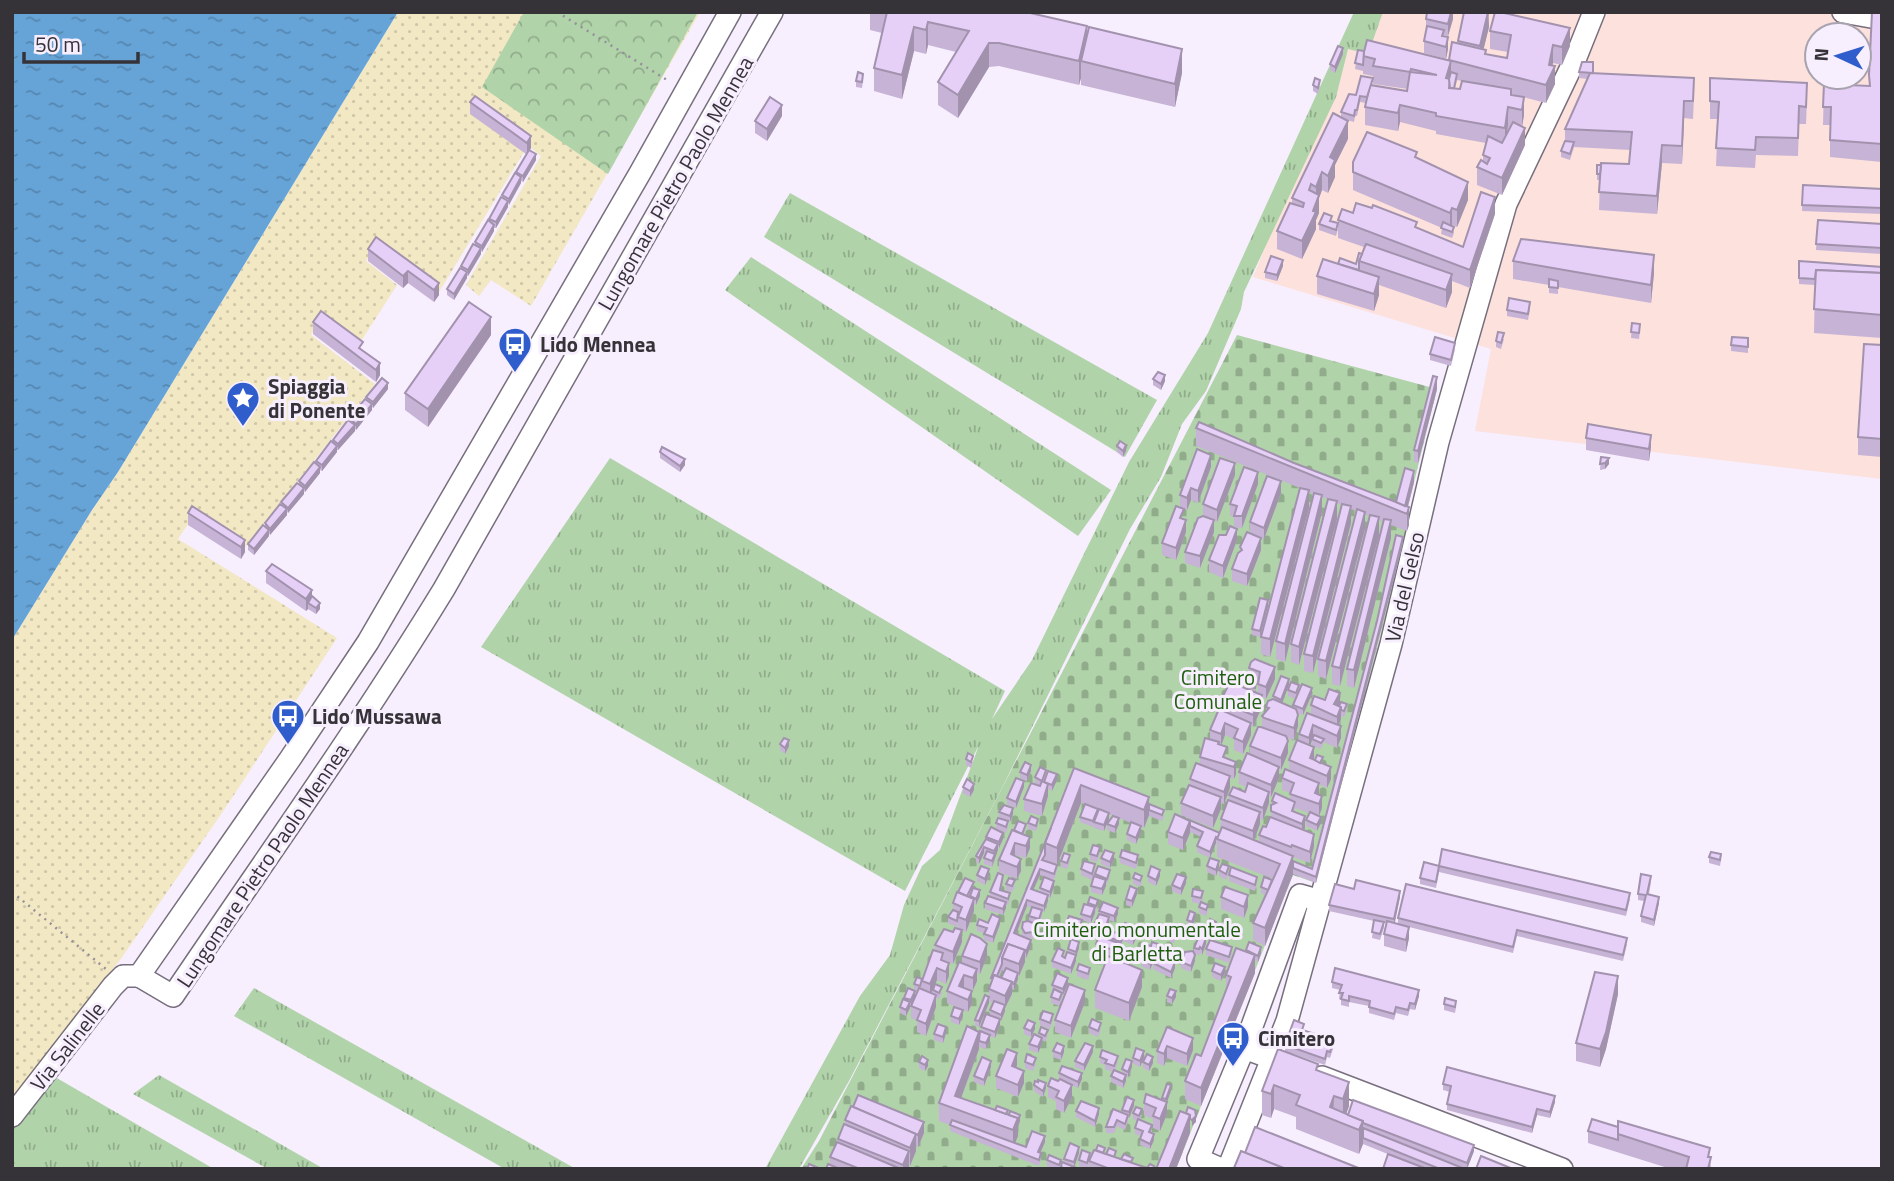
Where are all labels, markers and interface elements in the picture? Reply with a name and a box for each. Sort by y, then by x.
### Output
scale bar [24,21,138,65]
north arrow [1803,21,1873,91]
text: 50 m [35,28,81,60]
text: N [1806,47,1835,62]
street label: Lungomare Pietro Paolo Mennea [589,50,761,316]
bus stop icon: Lido Mennea [496,325,534,374]
place label: Lido Mennea [540,328,656,360]
place label: Spiaggia di Ponente [268,370,365,426]
place icon: Spiaggia di Ponente [224,379,262,428]
street label: Via del Gelso [1376,529,1432,645]
park label: Cimitero Comunale [1174,661,1262,717]
bus stop icon: Lido Mussawa [269,697,307,746]
place label: Lido Mussawa [312,700,442,732]
street label: Lungomare Pietro Paolo Mennea [168,736,356,994]
park label: Cimiterio monumentale di Barletta [1033,913,1241,969]
street label: Via Salinelle [22,995,112,1097]
bus stop icon: Cimitero [1214,1019,1252,1068]
place label: Cimitero [1258,1022,1335,1054]

